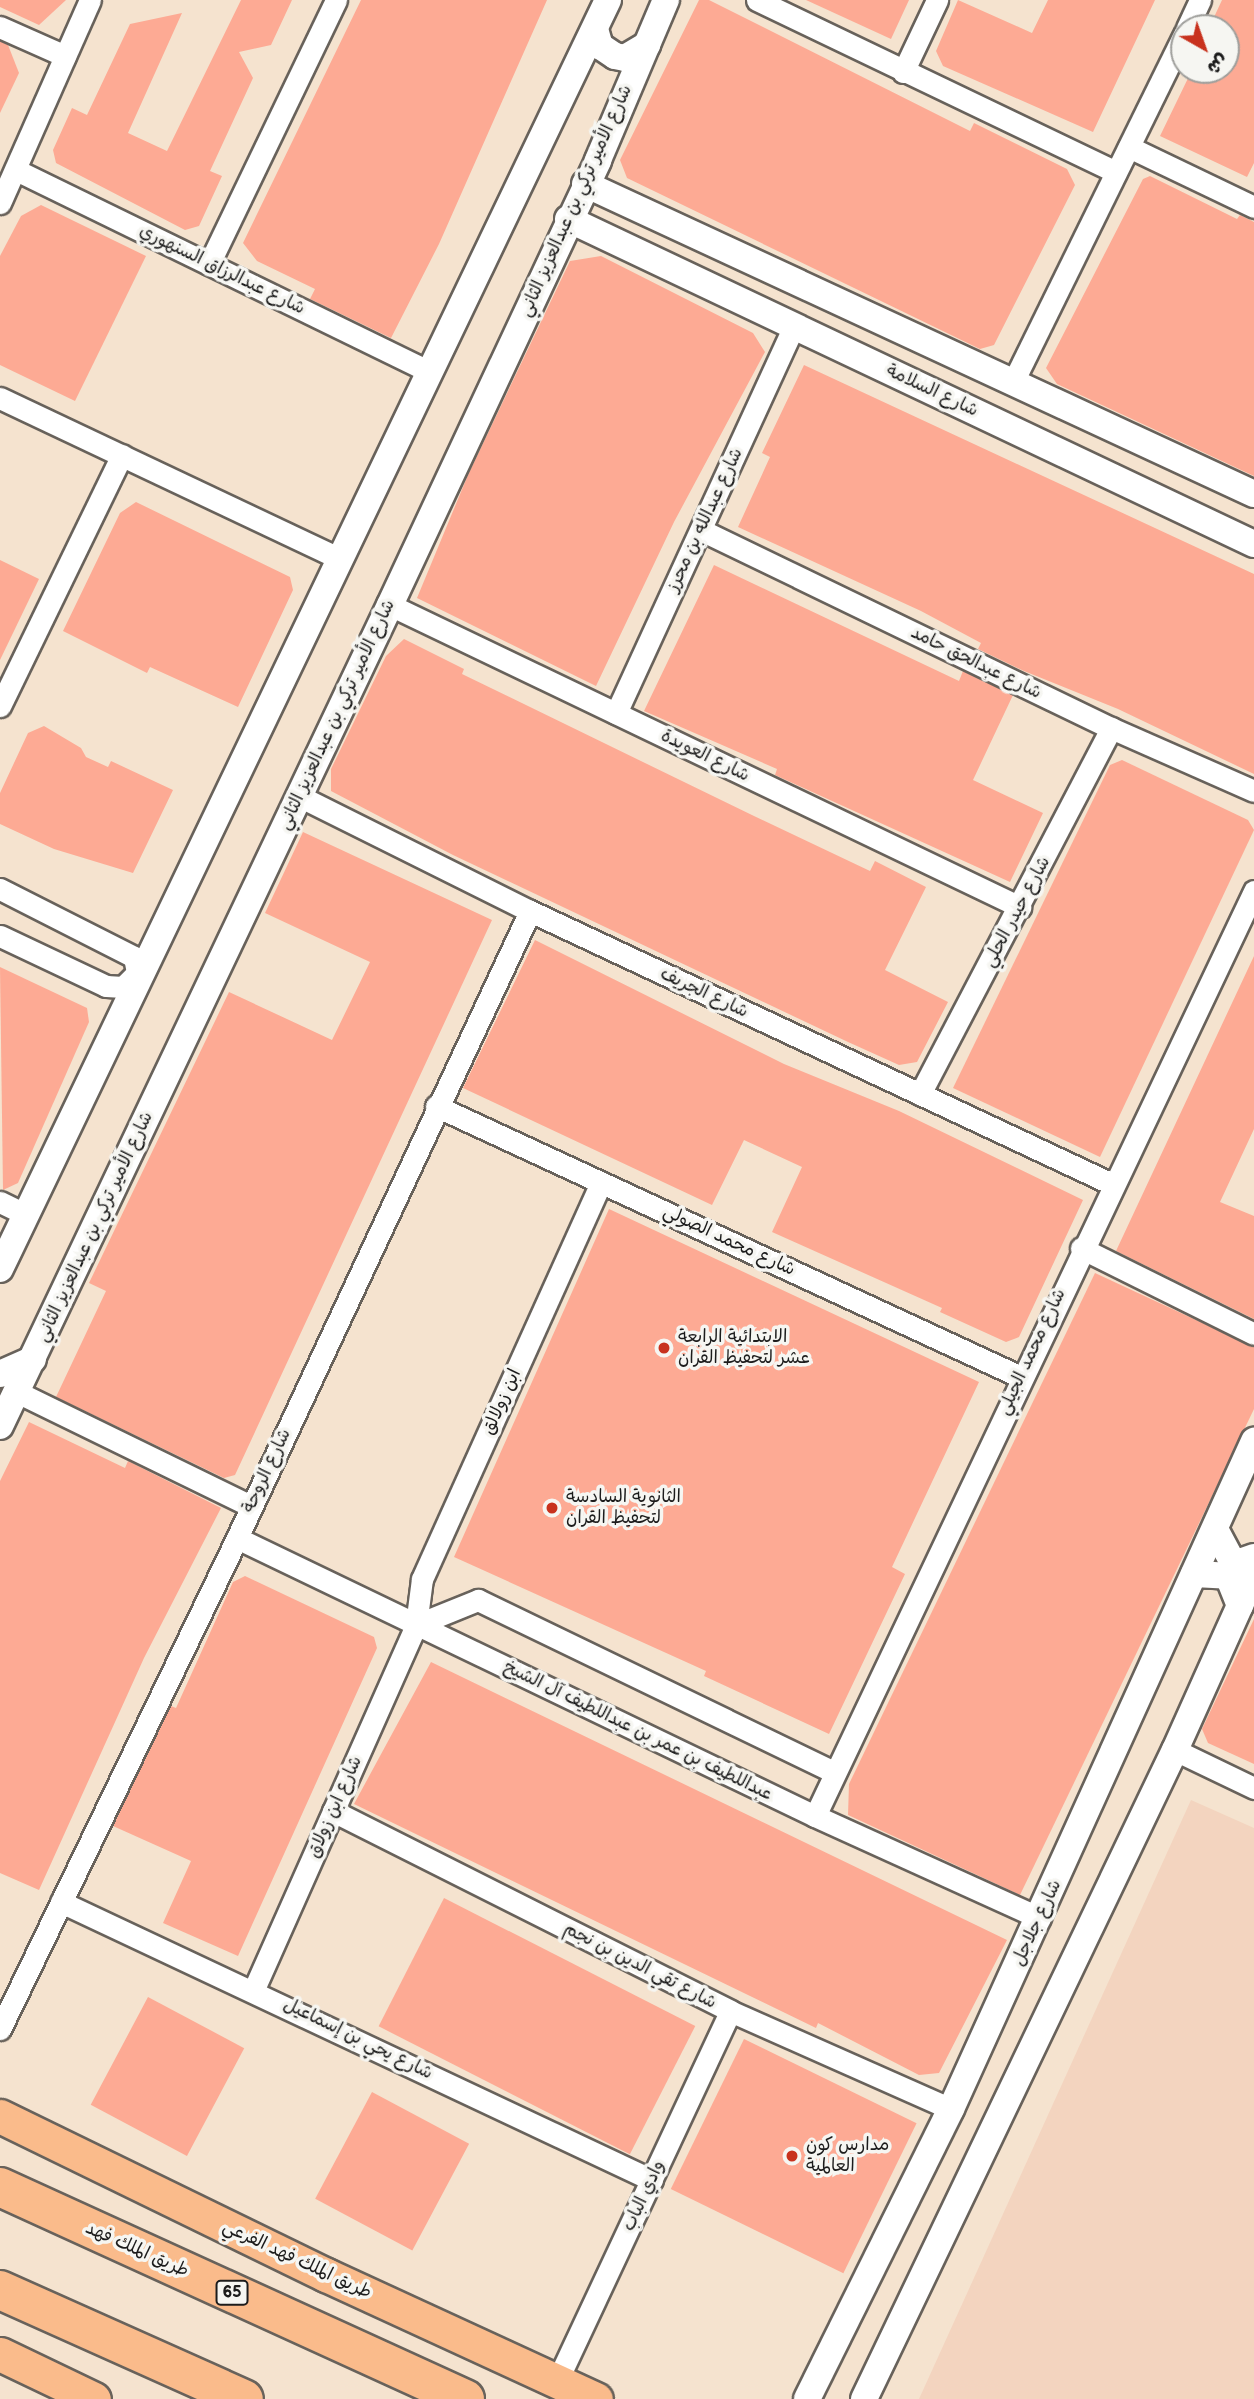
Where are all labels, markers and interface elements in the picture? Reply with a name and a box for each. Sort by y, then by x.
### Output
north arrow [1170,14,1240,84]
text: ش [1202,48,1233,79]
street label: شارع الأمير تركي بن عبدالعزيز الثاني [515,82,637,320]
street label: شارع عبدالرزاق السنهوري [136,220,308,320]
street label: شارع السلامة [883,360,981,422]
street label: شارع عبدالله بن محرز [662,445,748,595]
street label: شارع الأمير تركي بن عبدالعزيز الثاني [274,596,400,834]
street label: شارع عبدالحق حامد [907,622,1045,704]
street label: شارع العويدة [657,725,753,787]
street label: شارع حيدر الحلي [979,853,1055,971]
street label: شارع الجريف [657,963,751,1023]
street label: شارع الأمير تركي بن عبدالعزيز الثاني [32,1108,158,1346]
street label: شارع محمد الصولي [660,1201,798,1281]
street label: شارع محمد الجيلي [993,1285,1071,1419]
place label: الابتدائية الرابعة عشر لتحفيظ القران [678,1327,810,1370]
marker: الابتدائية الرابعة عشر لتحفيظ القران [656,1340,672,1356]
street label: ابن زولالق [478,1366,526,1438]
street label: شارع الروحة [238,1426,296,1516]
place label: الثانوية السادسة لتحفيظ القران [566,1487,681,1530]
marker: الثانوية السادسة لتحفيظ القران [544,1500,560,1516]
street label: عبداللطيف بن عمر بن عبداللطيف آل الشيخ [500,1656,776,1806]
street label: شارع ابن زولاق [303,1753,367,1861]
street label: شارع جلاجل [1008,1876,1066,1970]
street label: شارع تقي الدين بن نجم [560,1918,720,2014]
street label: شارع يحي بن إسماعيل [280,1994,436,2084]
place label: مدارس كون العالمية [806,2135,889,2178]
marker: مدارس كون العالمية [784,2148,800,2164]
street label: وادي الباب [618,2157,670,2235]
street label: طريق الملك فهد الفرعي [219,2216,375,2304]
street label: طريق الملك فهد [82,2218,192,2282]
road number: 65 [215,2280,250,2306]

